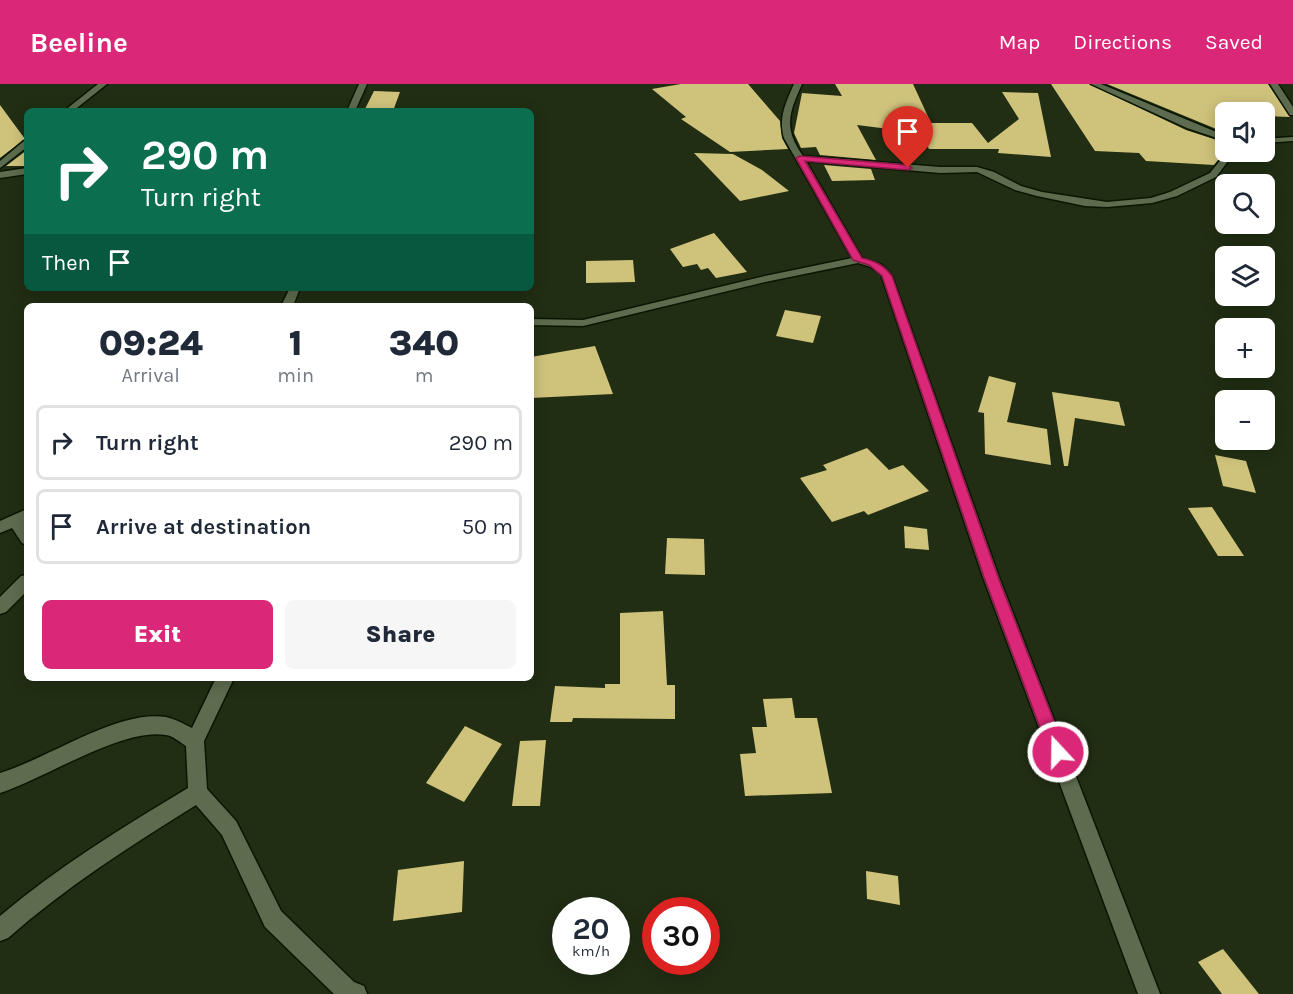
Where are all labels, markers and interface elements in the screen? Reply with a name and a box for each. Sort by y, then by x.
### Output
text: Beeline [30,26,128,59]
text: Map [999,30,1040,54]
text: Directions [1073,30,1172,54]
text: Saved [1205,30,1263,54]
map controls [1215,102,1275,450]
button: sound [1215,102,1275,162]
pin [882,106,933,168]
icon: arrive [891,115,924,148]
text: 290 m [141,130,269,180]
icon: right [42,132,120,210]
button: search [1215,174,1275,234]
text: Turn right [141,181,261,213]
icon: arrive [103,246,136,279]
button: layers [1215,246,1275,306]
text: Then [42,250,91,276]
button: + [1215,318,1275,378]
text: 09:24 [99,322,203,364]
text: 1 [289,322,303,364]
text: 340 [389,322,459,364]
text: Arrival [121,364,180,387]
text: min [277,364,314,387]
text: m [415,364,433,387]
button: − [1215,390,1275,450]
icon: right [45,426,78,459]
text: Turn right [96,430,199,456]
text: 290 m [449,430,513,456]
icon: arrive [45,510,78,543]
text: Arrive at destination [96,514,311,540]
text: 50 m [462,514,513,540]
button: Exit [42,600,273,669]
button: Share [285,600,516,669]
position arrow [1026,720,1090,784]
speed limit sign: 30 [642,897,720,975]
text: 20 [572,911,610,947]
text: km/h [572,942,610,960]

